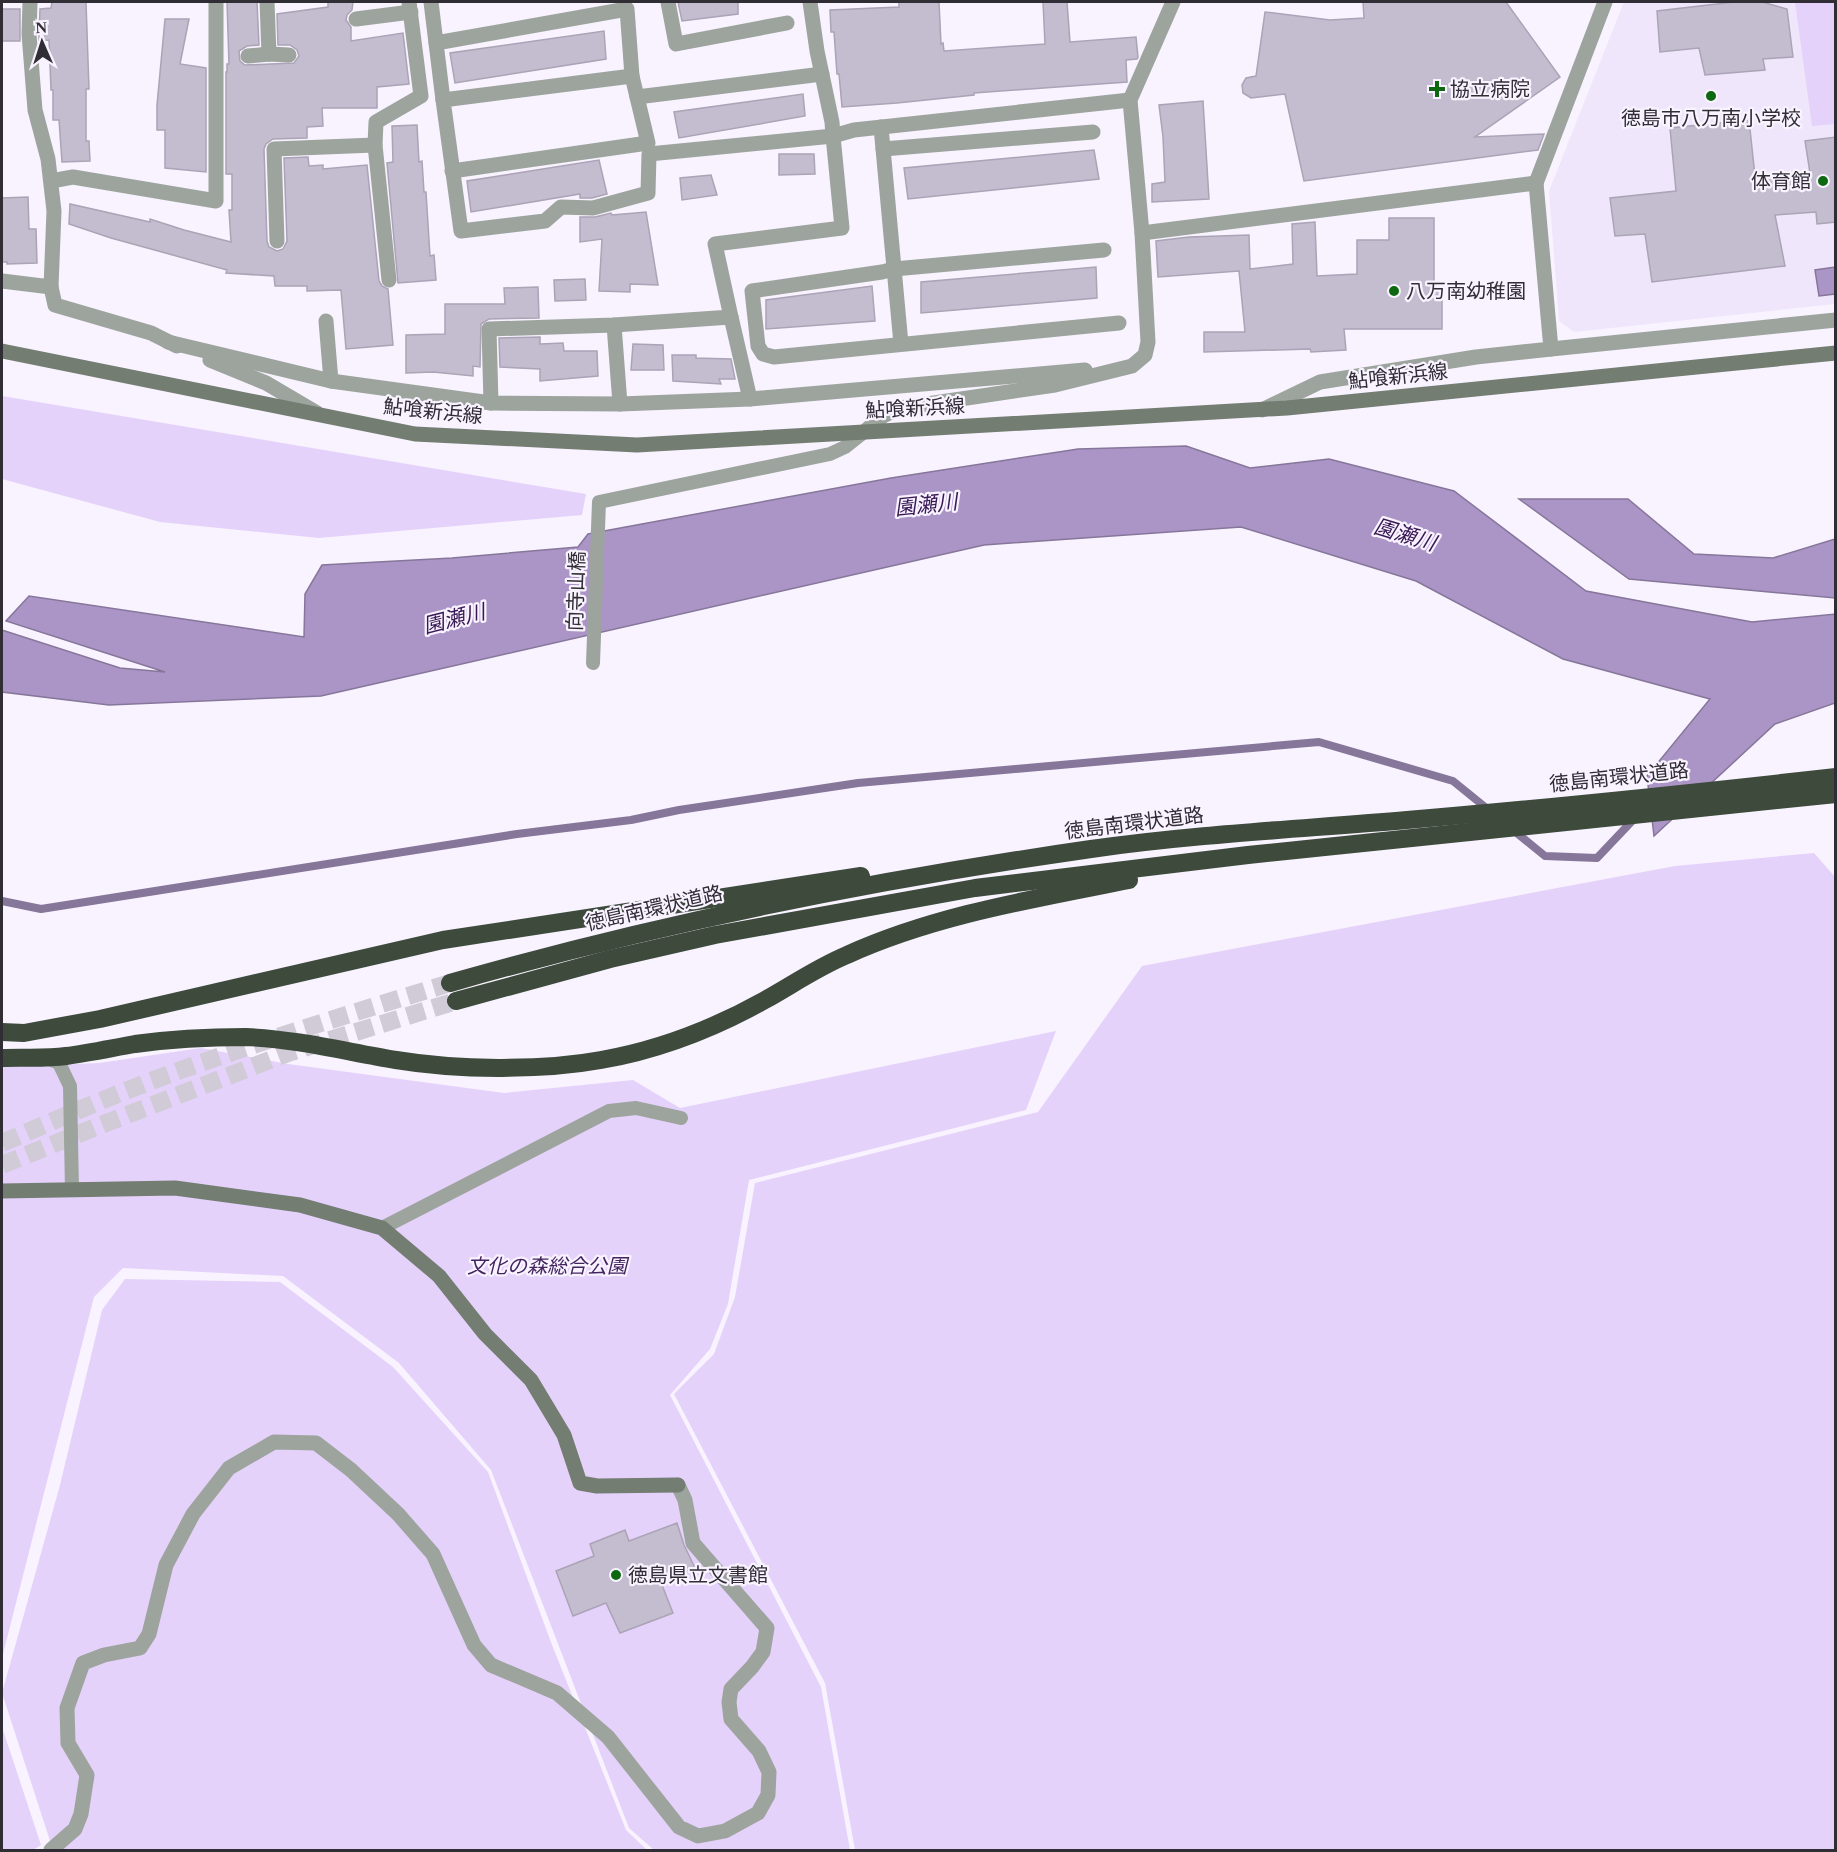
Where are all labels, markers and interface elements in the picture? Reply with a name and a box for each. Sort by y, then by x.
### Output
north arrow [12,12,72,72]
text: N [35,19,48,36]
place label: 協立病院 [1450,78,1530,100]
marker: 協立病院 [1428,80,1446,98]
marker: 徳島市八万南小学校 [1704,89,1718,103]
place label: 徳島市八万南小学校 [1621,107,1801,129]
place label: 体育館 [1751,170,1811,192]
marker: 体育館 [1816,174,1830,188]
place label: 八万南幼稚園 [1406,280,1526,302]
marker: 八万南幼稚園 [1387,284,1401,298]
street label: 鮎喰新浜線 [1347,360,1449,392]
street label: 鮎喰新浜線 [864,394,966,422]
street label: 鮎喰新浜線 [382,395,484,427]
water label: 園瀬川 [893,490,961,520]
water label: 園瀬川 [1371,514,1441,556]
street label: 向寺山橋 [564,551,588,631]
water label: 園瀬川 [421,599,489,638]
street label: 徳島南環状道路 [1548,759,1690,795]
street label: 徳島南環状道路 [1063,804,1205,842]
street label: 徳島南環状道路 [583,882,725,934]
park label: 文化の森総合公園 [467,1255,630,1277]
place label: 徳島県立文書館 [628,1564,768,1586]
marker: 徳島県立文書館 [609,1568,623,1582]

